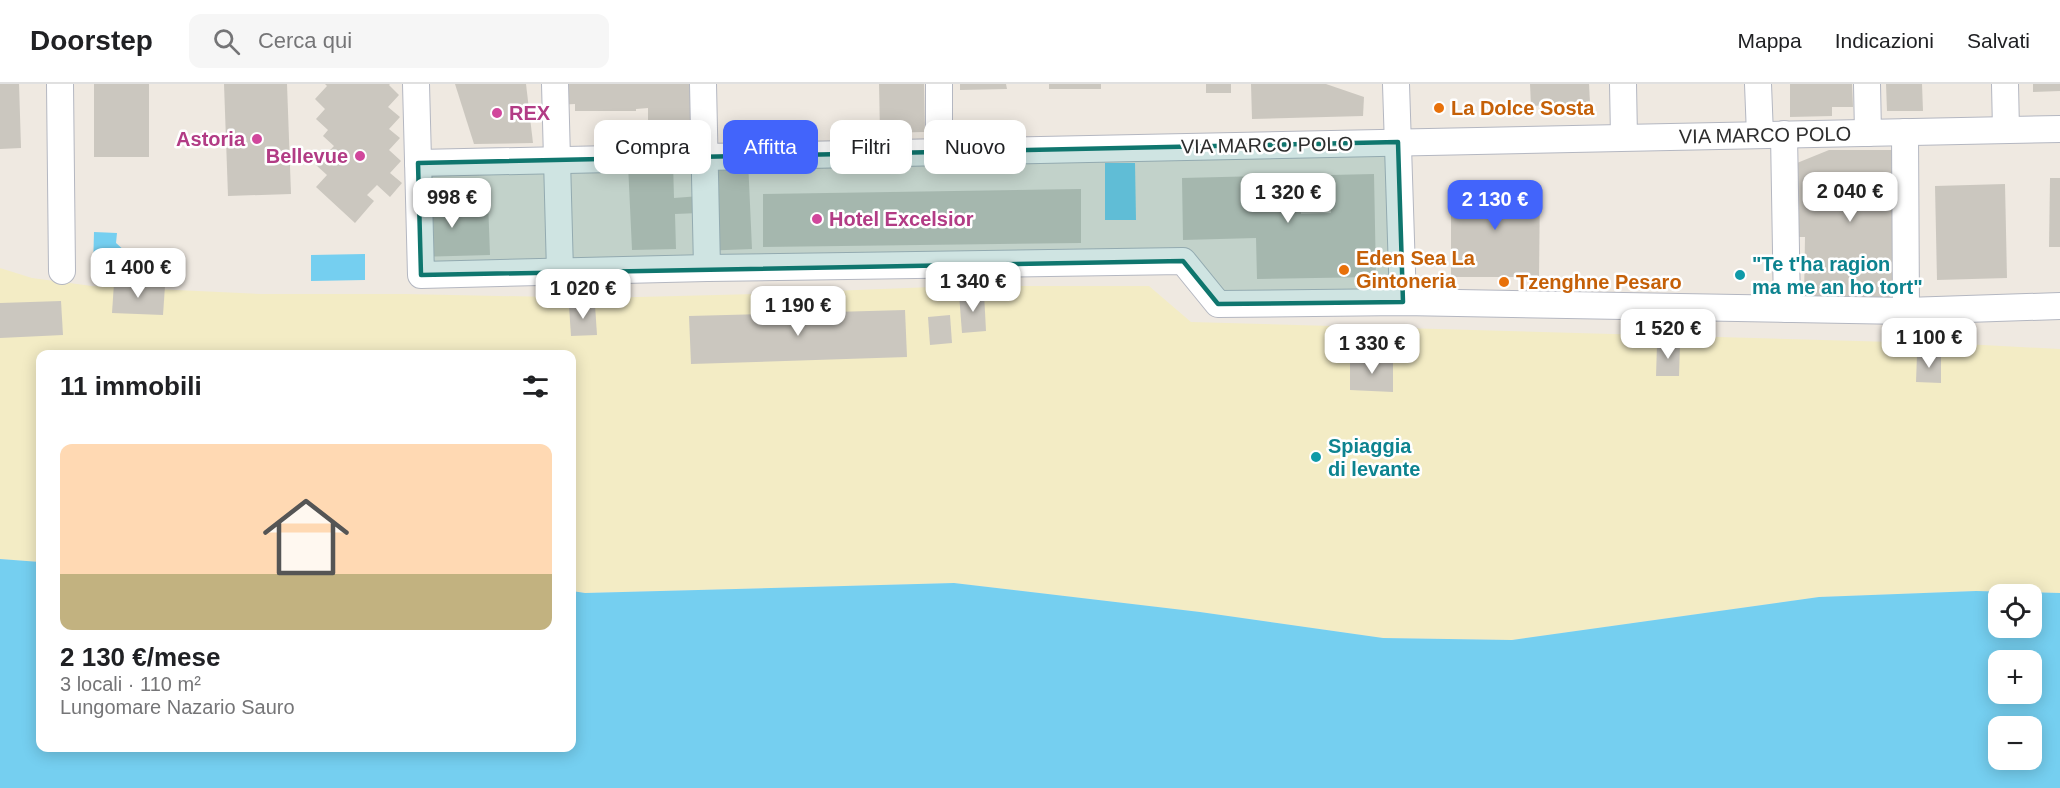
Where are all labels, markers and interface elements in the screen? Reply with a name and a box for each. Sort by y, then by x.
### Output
search box [189,14,609,68]
text: Doorstep [30,25,153,56]
icon: search [210,25,243,58]
text: Cerca qui [258,28,352,53]
text: Mappa [1738,29,1802,52]
text: Indicazioni [1835,29,1934,52]
text: Salvati [1967,29,2030,52]
place label: La Dolce Sosta [1451,97,1595,119]
marker: La Dolce Sosta [1432,101,1446,115]
place label: REX [509,102,551,124]
marker: REX [490,106,504,120]
chip: Compra [594,120,711,174]
chip: Affitta [723,120,818,174]
chip: Filtri [830,120,912,174]
chip: Nuovo [924,120,1026,174]
street label: VIA MARCO POLO [1679,122,1851,148]
place label: Astoria [176,128,246,150]
marker: Astoria [250,132,264,146]
street label: VIA MARCO POLO [1181,132,1353,158]
place label: Bellevue [266,145,348,167]
marker: Bellevue [353,149,367,163]
pin: 2 040 € [1795,172,1905,223]
pin: 1 320 € [1233,173,1343,224]
pin: 998 € [410,178,494,229]
pin: 2 130 € [1440,180,1550,231]
text: 2 040 € [1817,180,1883,202]
text: 1 320 € [1255,181,1321,203]
text: 998 € [427,186,477,208]
text: 2 130 € [1462,188,1528,210]
place label: Hotel Excelsior [829,208,974,230]
marker: Hotel Excelsior [810,212,824,226]
place label: Eden Sea La Gintoneria [1356,247,1476,292]
pin: 1 400 € [83,248,193,299]
place label: "Te t'ha ragion ma me an ho tort" [1752,253,1923,298]
text: 1 400 € [105,256,171,278]
pin: 1 340 € [918,262,1028,313]
marker: Eden Sea La Gintoneria [1337,263,1351,277]
marker: "Te t'ha ragion ma me an ho tort" [1733,268,1747,282]
pin: 1 020 € [528,269,638,320]
text: 1 340 € [940,270,1006,292]
place label: Tzenghne Pesaro [1516,271,1682,293]
marker: Tzenghne Pesaro [1497,275,1511,289]
text: 1 020 € [550,277,616,299]
pin: 1 190 € [743,286,853,337]
text: 1 190 € [765,294,831,316]
pin: 1 520 € [1613,309,1723,360]
text: 1 520 € [1635,317,1701,339]
pin: 1 100 € [1874,318,1984,369]
pin: 1 330 € [1317,324,1427,375]
text: 1 100 € [1896,326,1962,348]
text: 1 330 € [1339,332,1405,354]
icon: filters [519,370,552,403]
text: 11 immobili [60,371,202,401]
place label: Spiaggia di levante [1328,435,1420,480]
marker: Spiaggia di levante [1309,450,1323,464]
icon: home [252,483,360,591]
map controls [1988,584,2042,770]
button: locate [1988,584,2042,638]
text: 2 130 €/mese [60,642,220,672]
button: + [1988,650,2042,704]
text: 3 locali · 110 m² [60,673,201,695]
text: Lungomare Nazario Sauro [60,696,295,718]
button: − [1988,716,2042,770]

